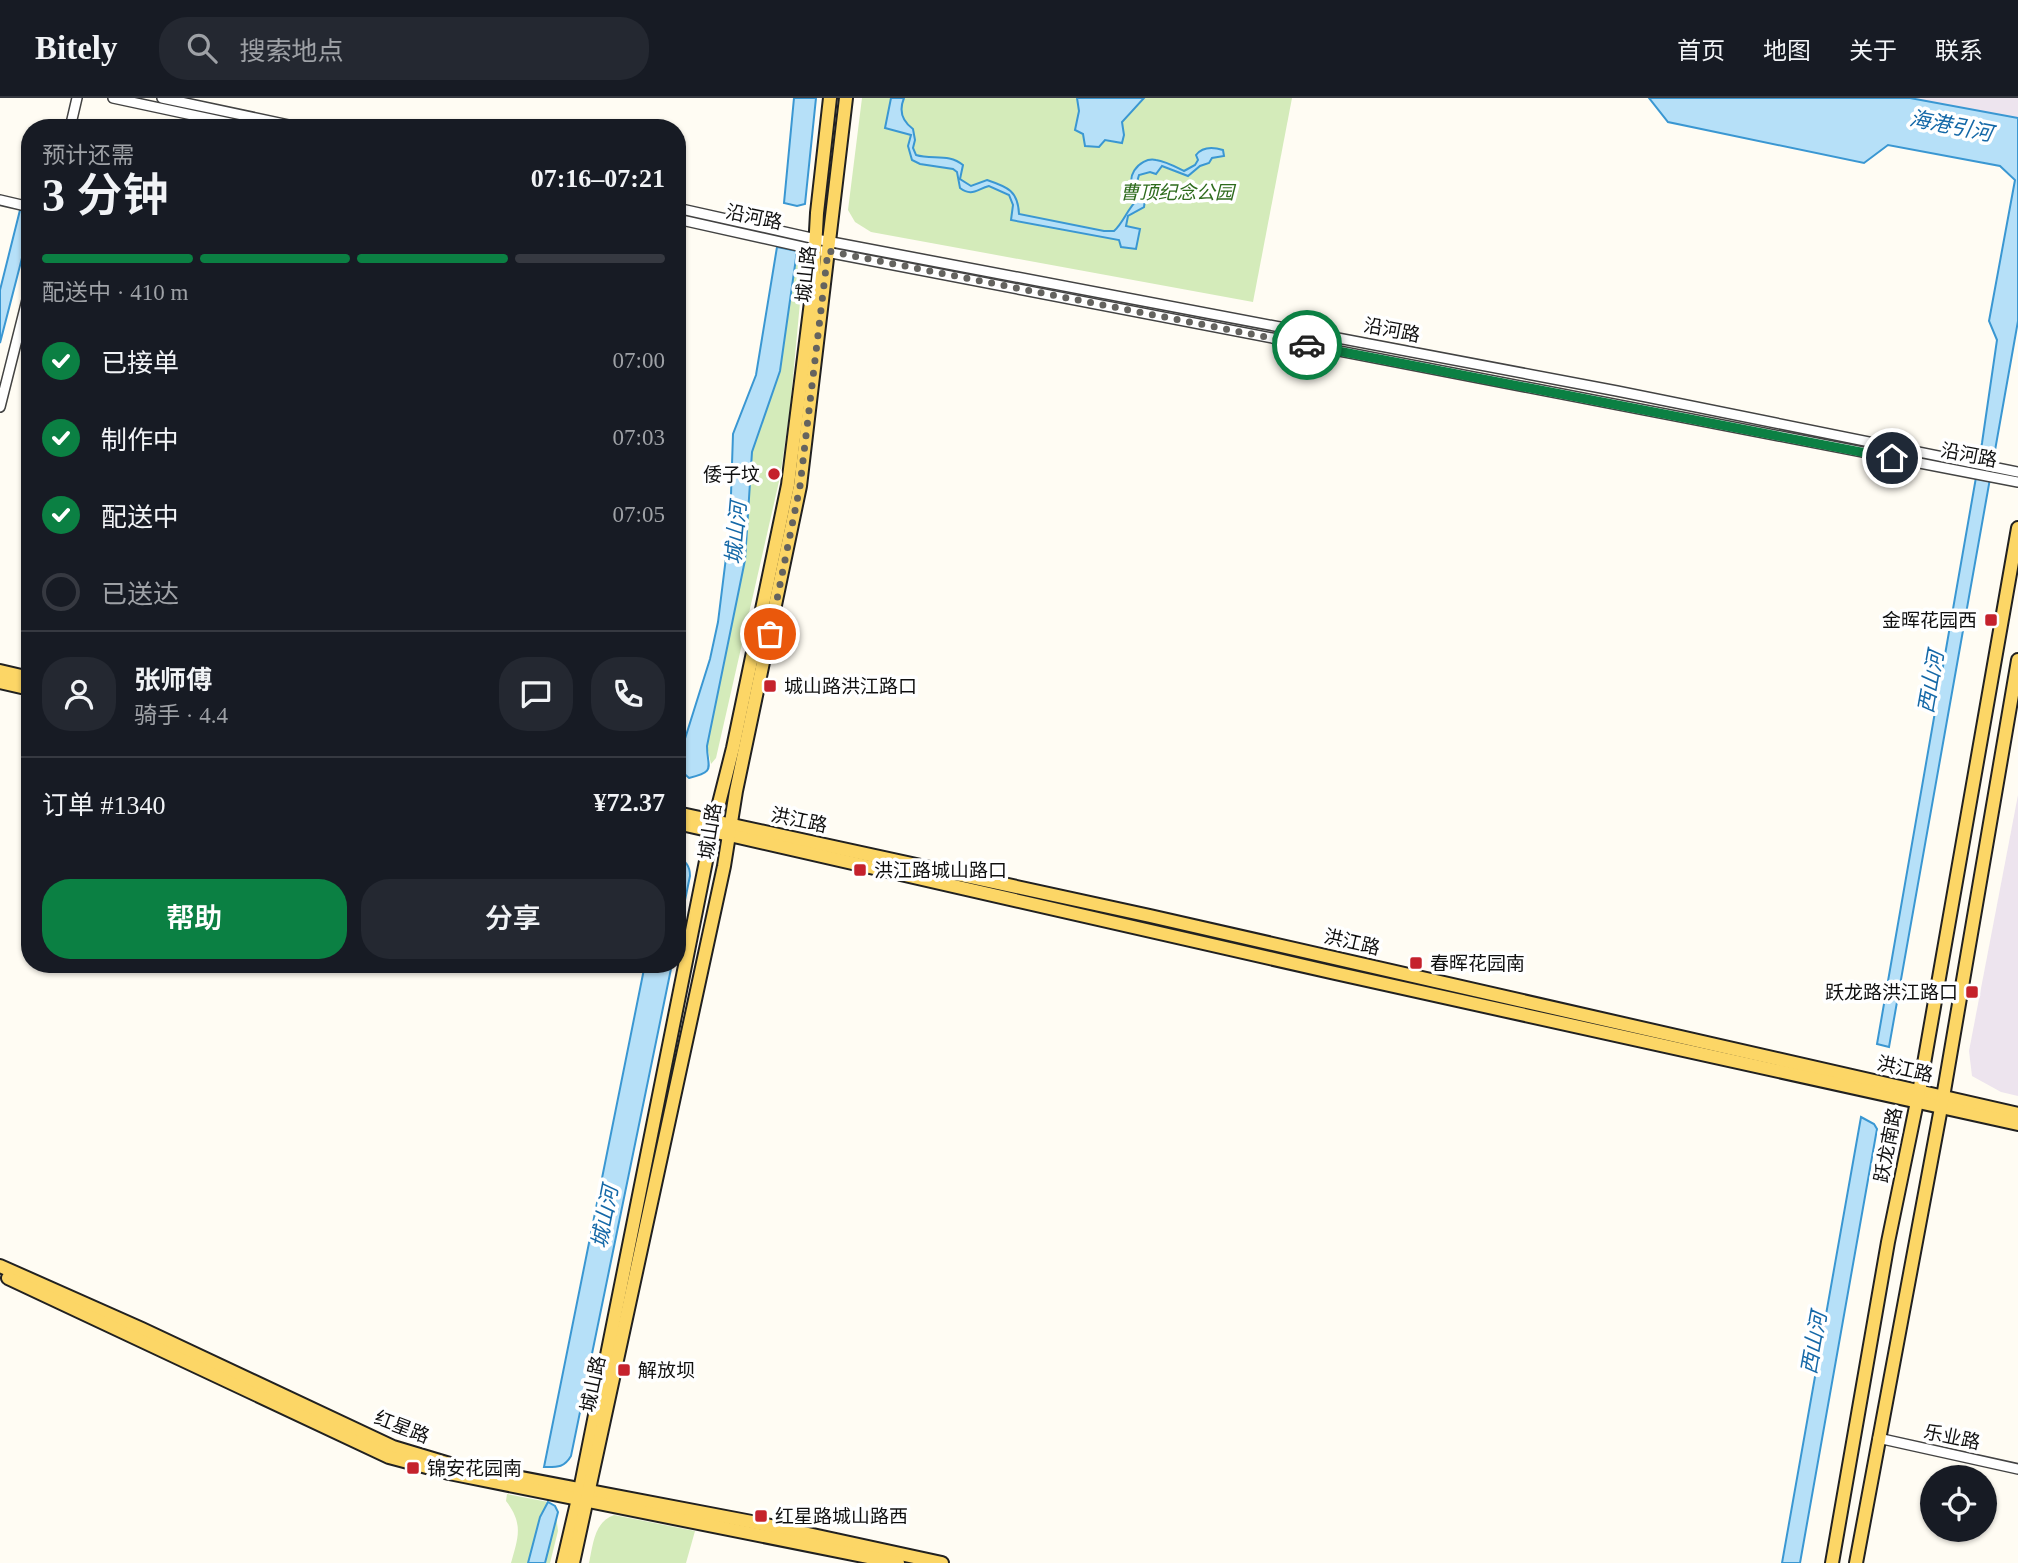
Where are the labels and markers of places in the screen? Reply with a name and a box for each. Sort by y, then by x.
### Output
pin [1862,428,1922,488]
place label: 倭子坟 [703,464,760,485]
marker: 倭子坟 [766,466,782,482]
pin [740,604,800,664]
place label: 金晖花园西 [1882,610,1977,631]
marker: 金晖花园西 [1983,612,1999,628]
place label: 城山路洪江路口 [784,676,917,697]
marker: 城山路洪江路口 [762,678,778,694]
place label: 洪江路城山路口 [874,860,1007,881]
marker: 洪江路城山路口 [852,862,868,878]
place label: 春晖花园南 [1430,953,1525,974]
marker: 春晖花园南 [1408,955,1424,971]
place label: 跃龙路洪江路口 [1825,982,1958,1003]
marker: 跃龙路洪江路口 [1964,984,1980,1000]
place label: 解放坝 [638,1360,695,1381]
marker: 解放坝 [616,1362,632,1378]
place label: 锦安花园南 [427,1458,522,1479]
marker: 锦安花园南 [405,1460,421,1476]
place label: 红星路城山路西 [775,1506,908,1527]
marker: 红星路城山路西 [753,1508,769,1524]

